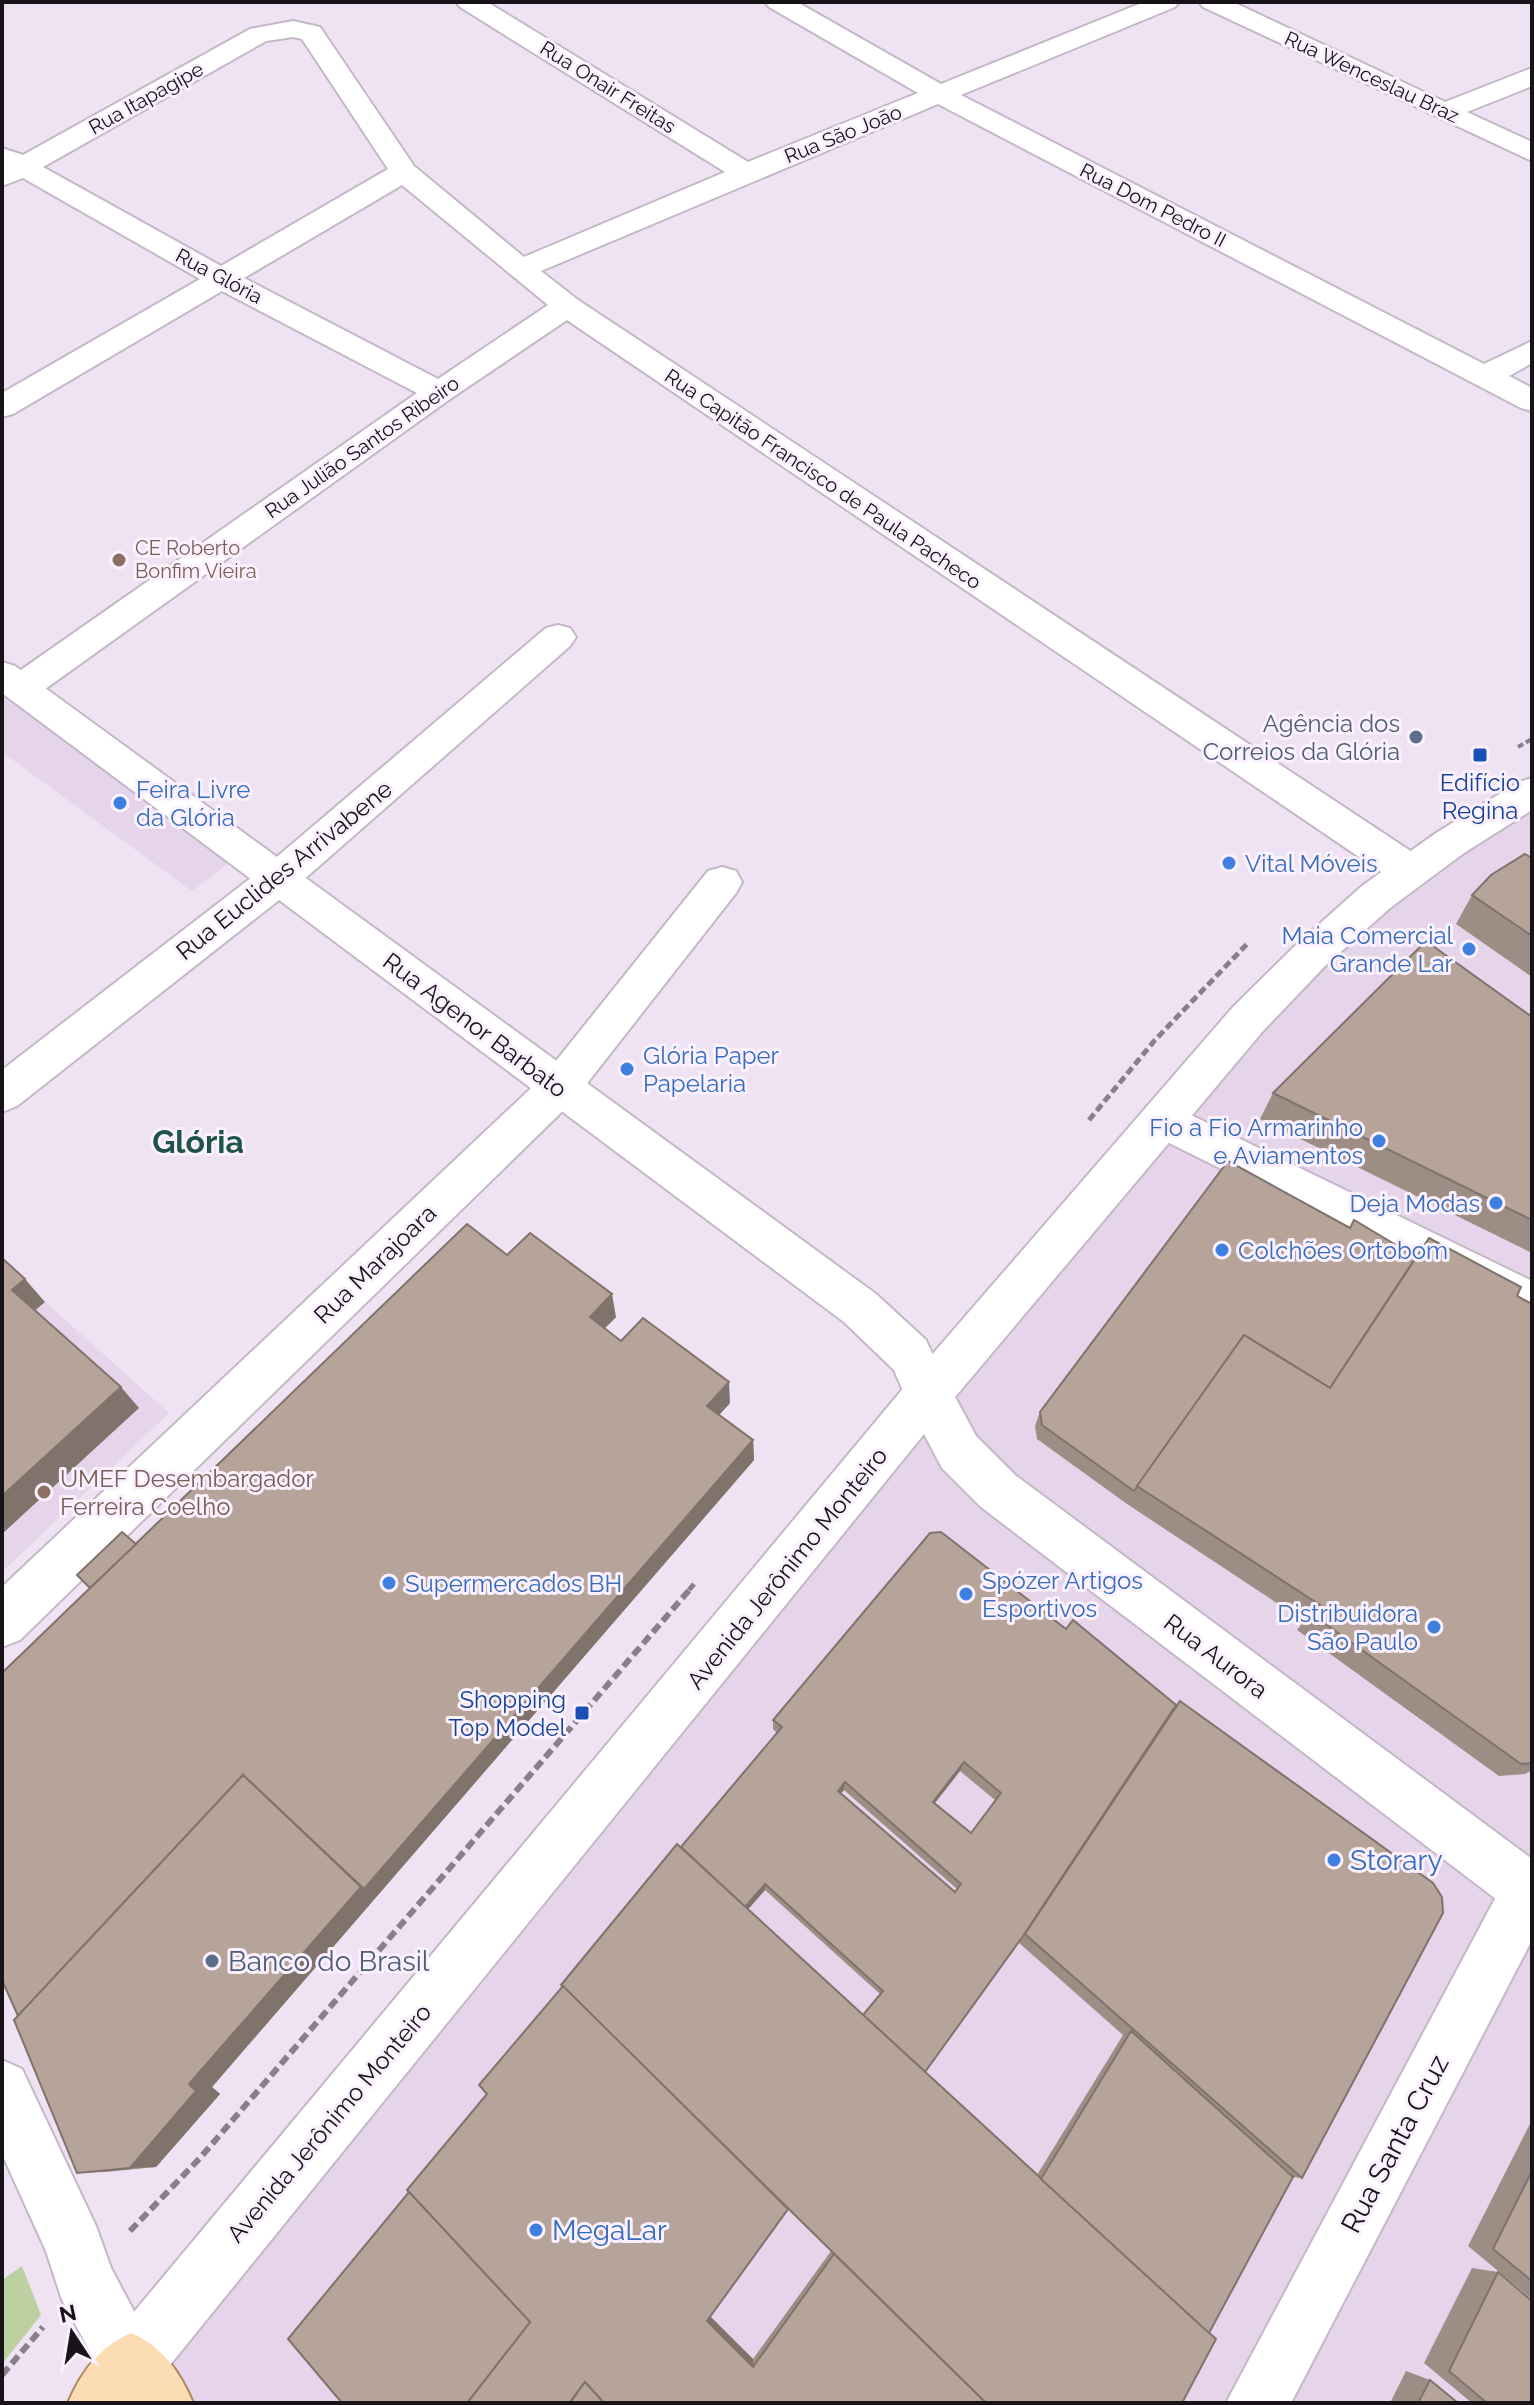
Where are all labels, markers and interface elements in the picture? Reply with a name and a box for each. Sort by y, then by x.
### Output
street label: Rua Wenceslau Braz [1281,26,1463,128]
street label: Rua Onair Freitas [536,36,680,138]
street label: Rua Itapagipe [85,57,208,139]
street label: Rua São João [781,100,905,168]
street label: Rua Dom Pedro II [1076,158,1230,252]
street label: Rua Glória [172,243,266,309]
street label: Rua Capitão Francisco de Paula Pacheco [660,364,986,594]
street label: Rua Julião Santos Ribeiro [260,371,464,523]
place label: CE Roberto Bonfim Vieira [135,536,257,583]
marker: CE Roberto Bonfim Vieira [110,551,128,569]
place label: Agência dos Correios da Glória [1203,709,1400,766]
marker: Agência dos Correios da Glória [1407,728,1425,746]
marker: Edifício Regina [1471,746,1489,764]
place label: Edifício Regina [1440,768,1520,825]
street label: Rua Euclides Arrivabene [170,774,398,966]
place label: Feira Livre da Glória [136,775,250,832]
marker: Feira Livre da Glória [111,794,129,812]
place label: Vital Móveis [1245,849,1378,878]
marker: Vital Móveis [1220,854,1238,872]
place label: Maia Comercial Grande Lar [1282,921,1454,978]
marker: Maia Comercial Grande Lar [1460,940,1478,958]
street label: Rua Agenor Barbato [377,946,573,1104]
place label: Glória Paper Papelaria [643,1041,780,1098]
marker: Glória Paper Papelaria [618,1060,636,1078]
place label: Fio a Fio Armarinho e Aviamentos [1149,1113,1363,1170]
district label: Glória [152,1123,244,1160]
marker: Fio a Fio Armarinho e Aviamentos [1370,1132,1388,1150]
place label: Deja Modas [1349,1189,1480,1218]
marker: Deja Modas [1487,1194,1505,1212]
street label: Rua Marajoara [308,1198,442,1330]
place label: Colchões Ortobom [1238,1236,1448,1265]
marker: Colchões Ortobom [1213,1241,1231,1259]
street label: Avenida Jerônimo Monteiro [681,1441,893,1695]
place label: UMEF Desembargador Ferreira Coelho [60,1464,315,1521]
marker: UMEF Desembargador Ferreira Coelho [35,1483,53,1501]
place label: Spózer Artigos Esportivos [982,1566,1143,1623]
place label: Supermercados BH [405,1569,622,1598]
marker: Supermercados BH [380,1574,398,1592]
marker: Spózer Artigos Esportivos [957,1585,975,1603]
place label: Distribuidora São Paulo [1277,1599,1418,1656]
street label: Rua Aurora [1158,1608,1274,1704]
marker: Distribuidora São Paulo [1425,1618,1443,1636]
place label: Shopping Top Model [448,1685,566,1742]
marker: Shopping Top Model [573,1704,591,1722]
place label: Storary [1350,1844,1443,1877]
marker: Storary [1325,1851,1343,1869]
place label: Banco do Brasil [228,1945,430,1978]
marker: Banco do Brasil [203,1952,221,1970]
street label: Avenida Jerônimo Monteiro [221,1998,437,2248]
street label: Rua Santa Cruz [1334,2049,1456,2239]
place label: MegaLar [552,2214,667,2247]
marker: MegaLar [527,2221,545,2239]
north arrow [32,2293,112,2373]
text: N [57,2299,79,2328]

